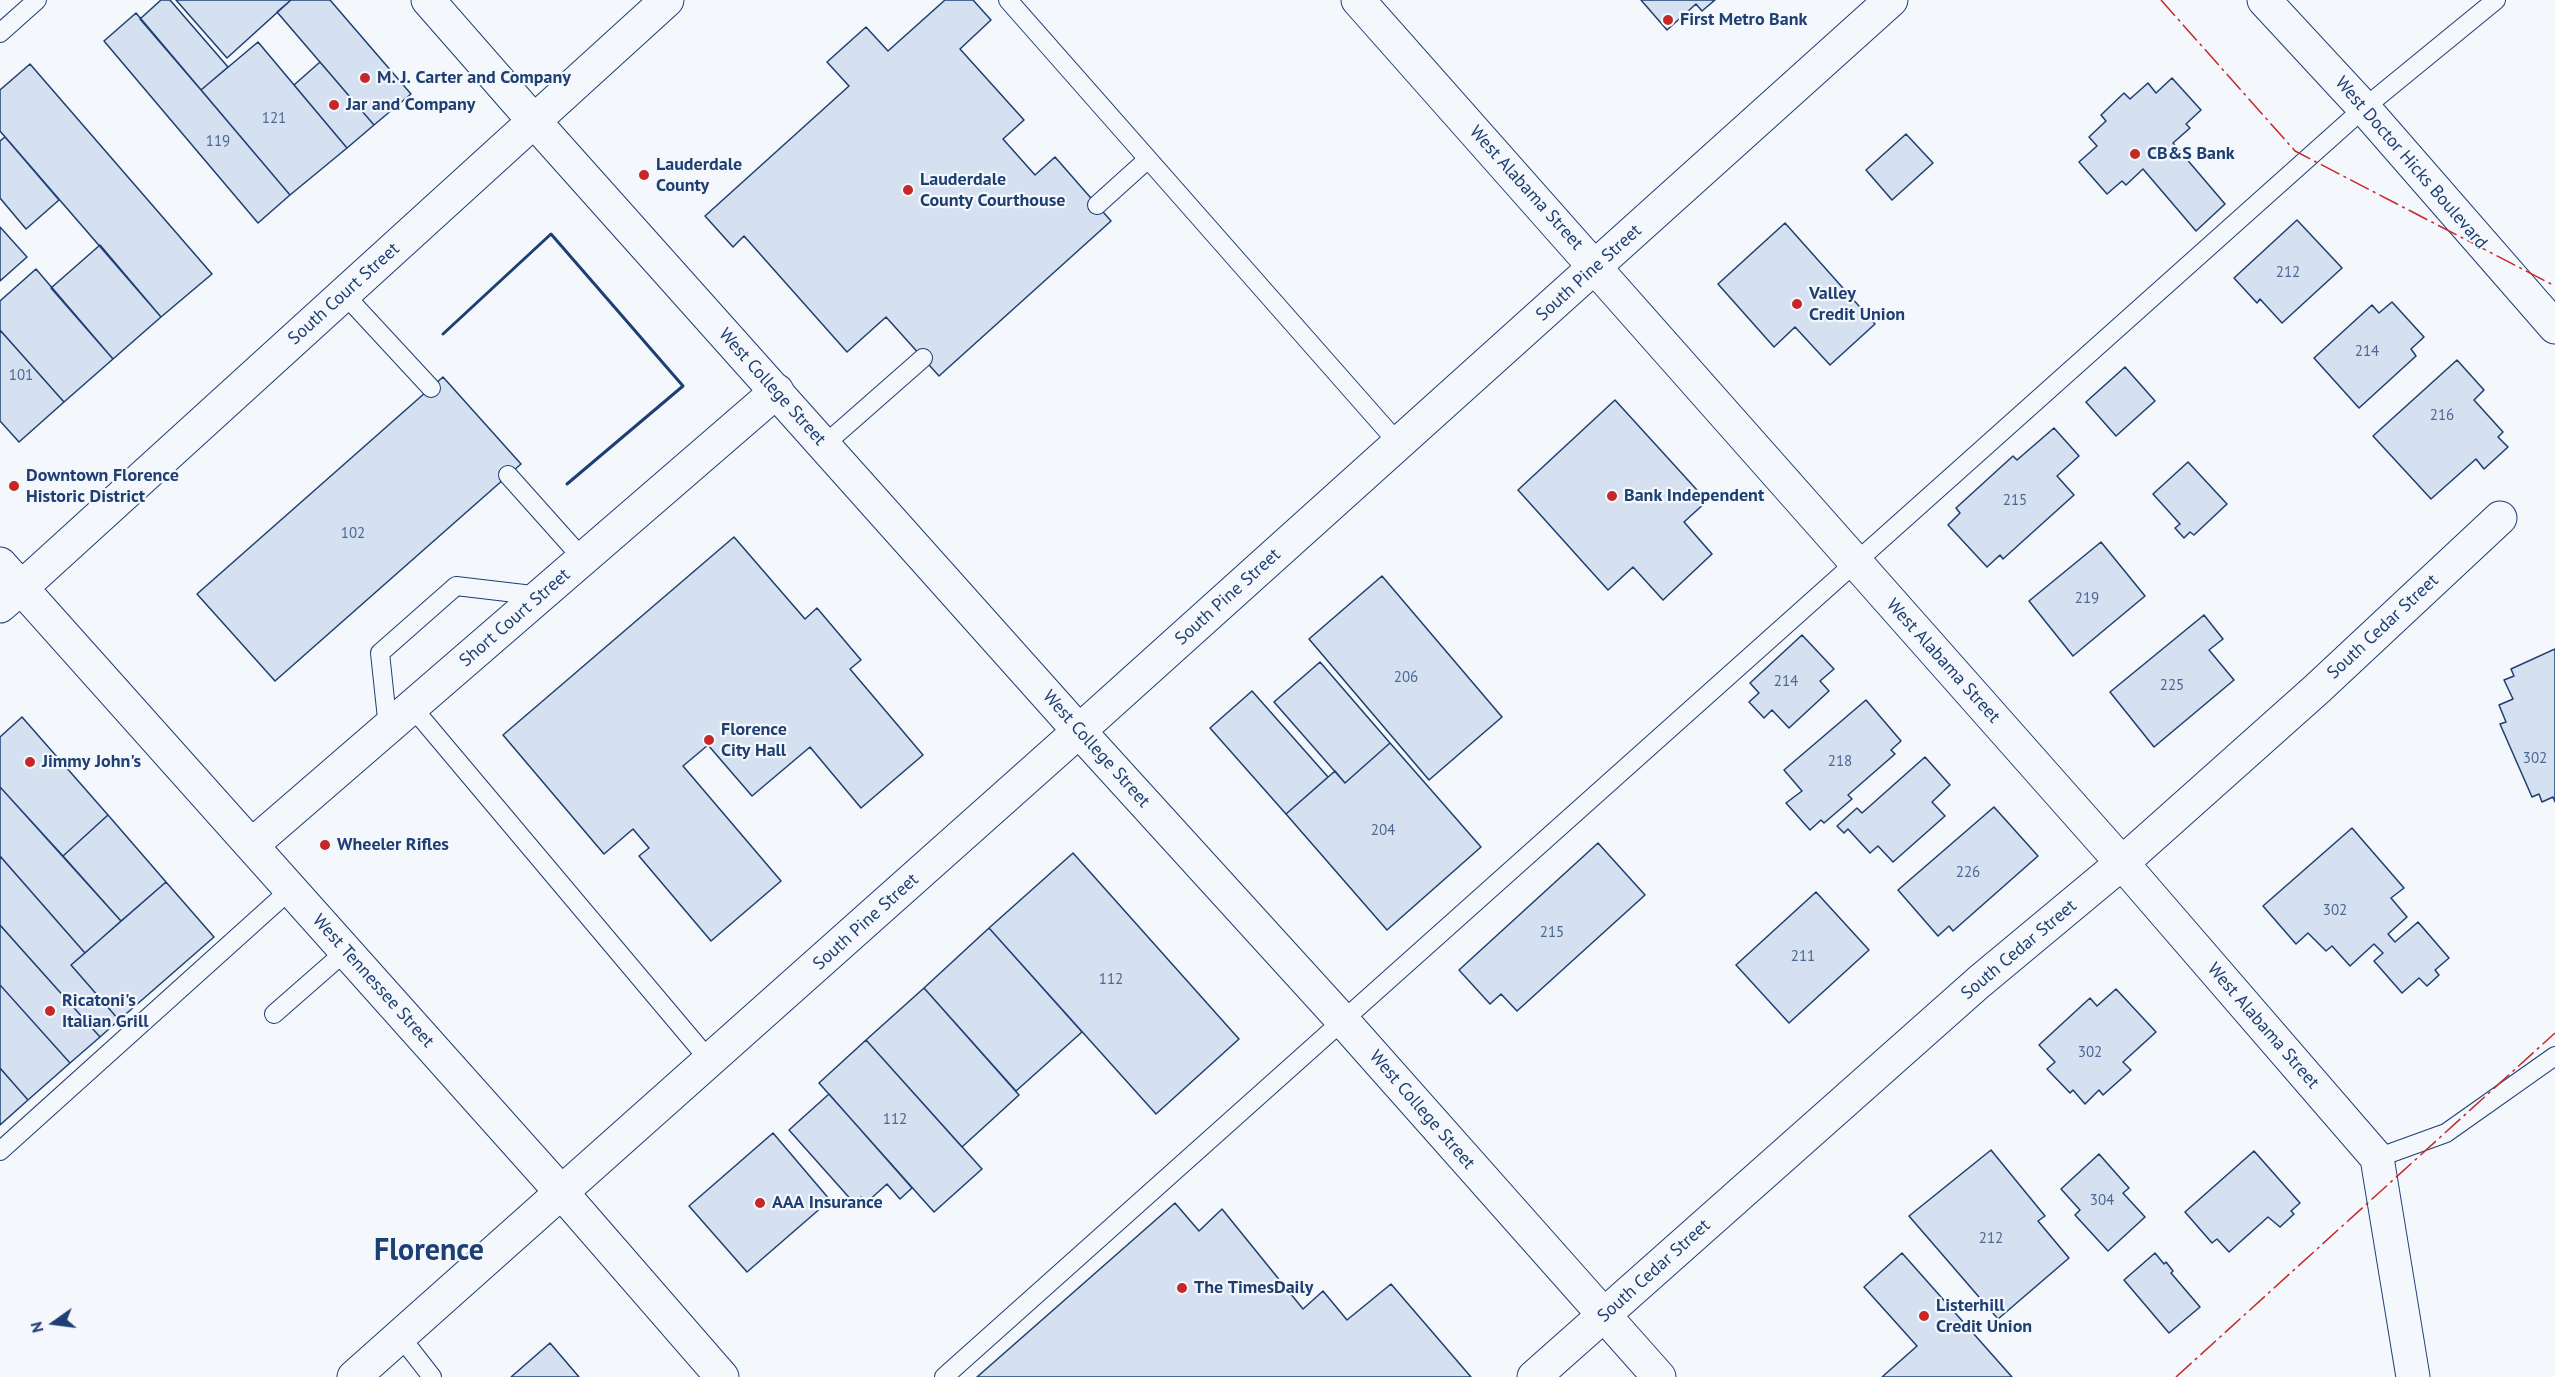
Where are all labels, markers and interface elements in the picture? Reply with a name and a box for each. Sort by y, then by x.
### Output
place label: First Metro Bank [1680,9,1807,31]
marker: First Metro Bank [1661,13,1675,27]
place label: M. J. Carter and Company [377,67,571,89]
marker: M. J. Carter and Company [358,71,372,85]
street label: West Doctor Hicks Boulevard [2330,72,2492,254]
place label: Jar and Company [346,94,475,116]
marker: Jar and Company [327,98,341,112]
house number: 121 [262,110,286,128]
street label: West Alabama Street [1465,122,1587,254]
house number: 119 [206,133,230,151]
place label: CB&S Bank [2147,143,2235,165]
marker: CB&S Bank [2128,147,2142,161]
place label: Lauderdale County [656,154,742,196]
marker: Lauderdale County [637,168,651,182]
place label: Lauderdale County Courthouse [920,169,1065,212]
marker: Lauderdale County Courthouse [901,183,915,197]
street label: South Pine Street [1532,220,1646,326]
street label: South Court Street [284,238,404,350]
house number: 212 [2276,264,2300,282]
place label: Valley Credit Union [1809,283,1905,326]
marker: Valley Credit Union [1790,297,1804,311]
street label: West College Street [714,324,830,450]
house number: 214 [2355,343,2379,361]
house number: 101 [9,367,33,385]
house number: 216 [2430,407,2454,425]
place label: Downtown Florence Historic District [26,465,179,508]
marker: Downtown Florence Historic District [7,479,21,493]
place label: Bank Independent [1624,485,1764,507]
marker: Bank Independent [1605,489,1619,503]
house number: 215 [2003,492,2027,510]
house number: 102 [341,525,365,543]
street label: South Pine Street [1171,544,1285,650]
street label: Short Court Street [455,564,575,672]
street label: South Cedar Street [2323,570,2443,684]
house number: 219 [2075,590,2099,608]
street label: West Alabama Street [1882,595,2004,727]
house number: 206 [1394,669,1418,687]
house number: 214 [1774,673,1798,691]
house number: 225 [2160,677,2184,695]
street label: West College Street [1038,686,1154,812]
place label: Florence City Hall [721,719,787,762]
marker: Florence City Hall [702,733,716,747]
house number: 302 [2523,750,2547,768]
place label: Jimmy John's [42,751,141,773]
house number: 218 [1828,753,1852,771]
marker: Jimmy John's [23,755,37,769]
house number: 204 [1371,822,1395,840]
place label: Wheeler Rifles [337,834,449,856]
marker: Wheeler Rifles [318,838,332,852]
house number: 226 [1956,864,1980,882]
street label: South Pine Street [809,869,923,975]
street label: South Cedar Street [1957,895,2081,1005]
house number: 302 [2323,902,2347,920]
street label: West Tennessee Street [308,910,438,1052]
house number: 215 [1540,924,1564,942]
house number: 211 [1791,948,1815,966]
street label: West Alabama Street [2203,959,2323,1093]
house number: 112 [1099,971,1123,989]
place label: Ricatoni's Italian Grill [62,990,148,1032]
marker: Ricatoni's Italian Grill [43,1004,57,1018]
house number: 302 [2078,1044,2102,1062]
street label: West College Street [1365,1046,1479,1174]
house number: 112 [883,1111,907,1129]
place label: AAA Insurance [772,1192,883,1214]
house number: 304 [2090,1192,2114,1210]
marker: AAA Insurance [753,1196,767,1210]
street label: South Cedar Street [1593,1215,1715,1327]
house number: 212 [1979,1230,2003,1248]
district label: Florence [374,1233,484,1269]
place label: The TimesDaily [1194,1277,1313,1299]
marker: The TimesDaily [1175,1281,1189,1295]
north arrow [24,1293,84,1353]
place label: Listerhill Credit Union [1936,1295,2032,1338]
marker: Listerhill Credit Union [1917,1309,1931,1323]
text: N [26,1320,48,1335]

